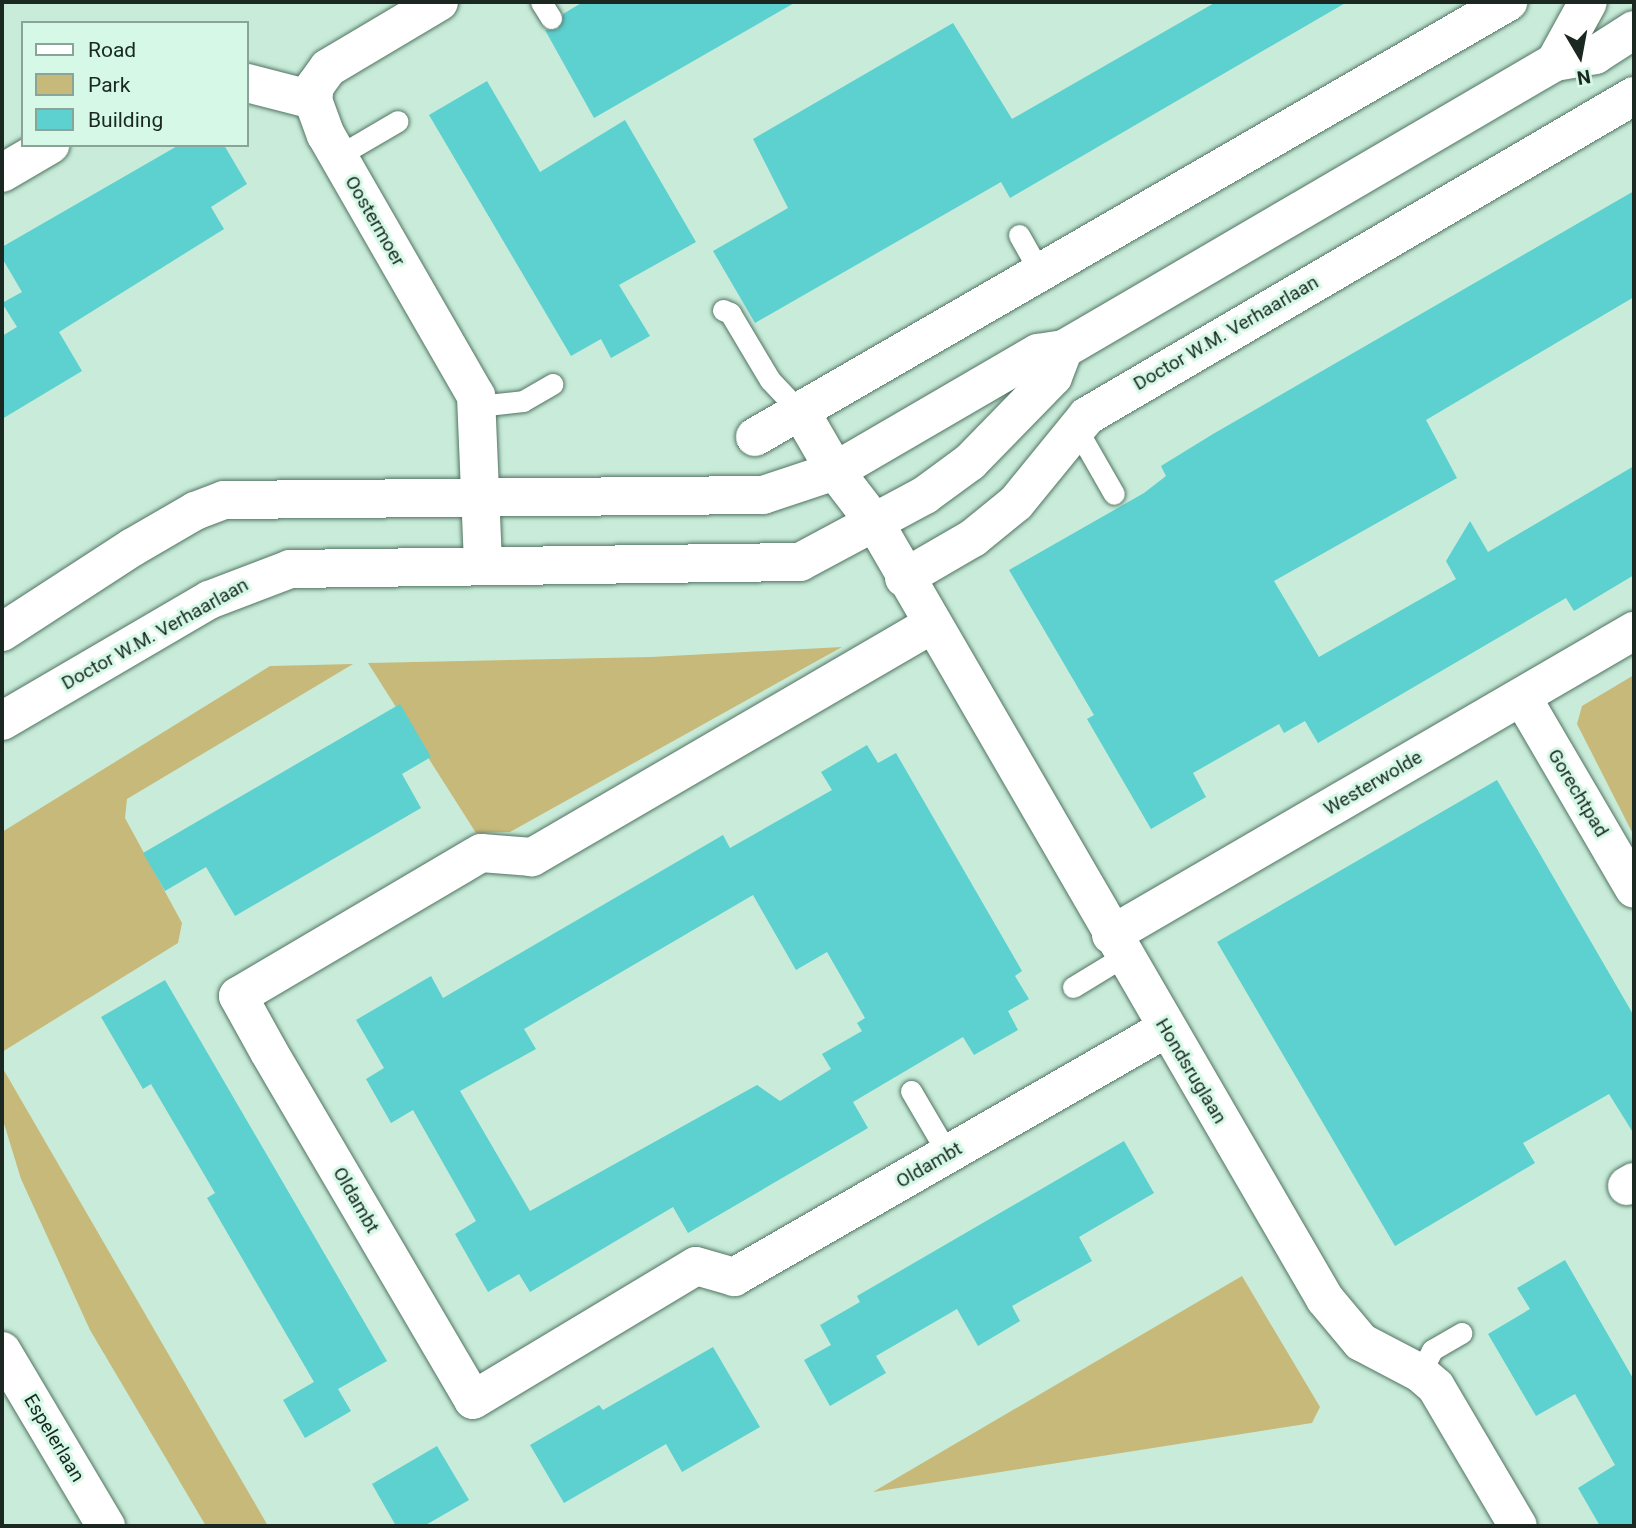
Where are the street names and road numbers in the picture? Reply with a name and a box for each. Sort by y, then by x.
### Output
street label: Oostermoer [340,172,410,270]
street label: Doctor W.M. Verhaarlaan [1129,271,1323,395]
street label: Doctor W.M. Verhaarlaan [58,573,252,695]
street label: Gorechtpad [1543,745,1613,841]
street label: Westerwolde [1320,746,1426,820]
street label: Hondsruglaan [1151,1014,1231,1128]
street label: Oldambt [892,1137,966,1193]
street label: Oldambt [328,1163,384,1237]
street label: Espelerlaan [19,1390,89,1486]

